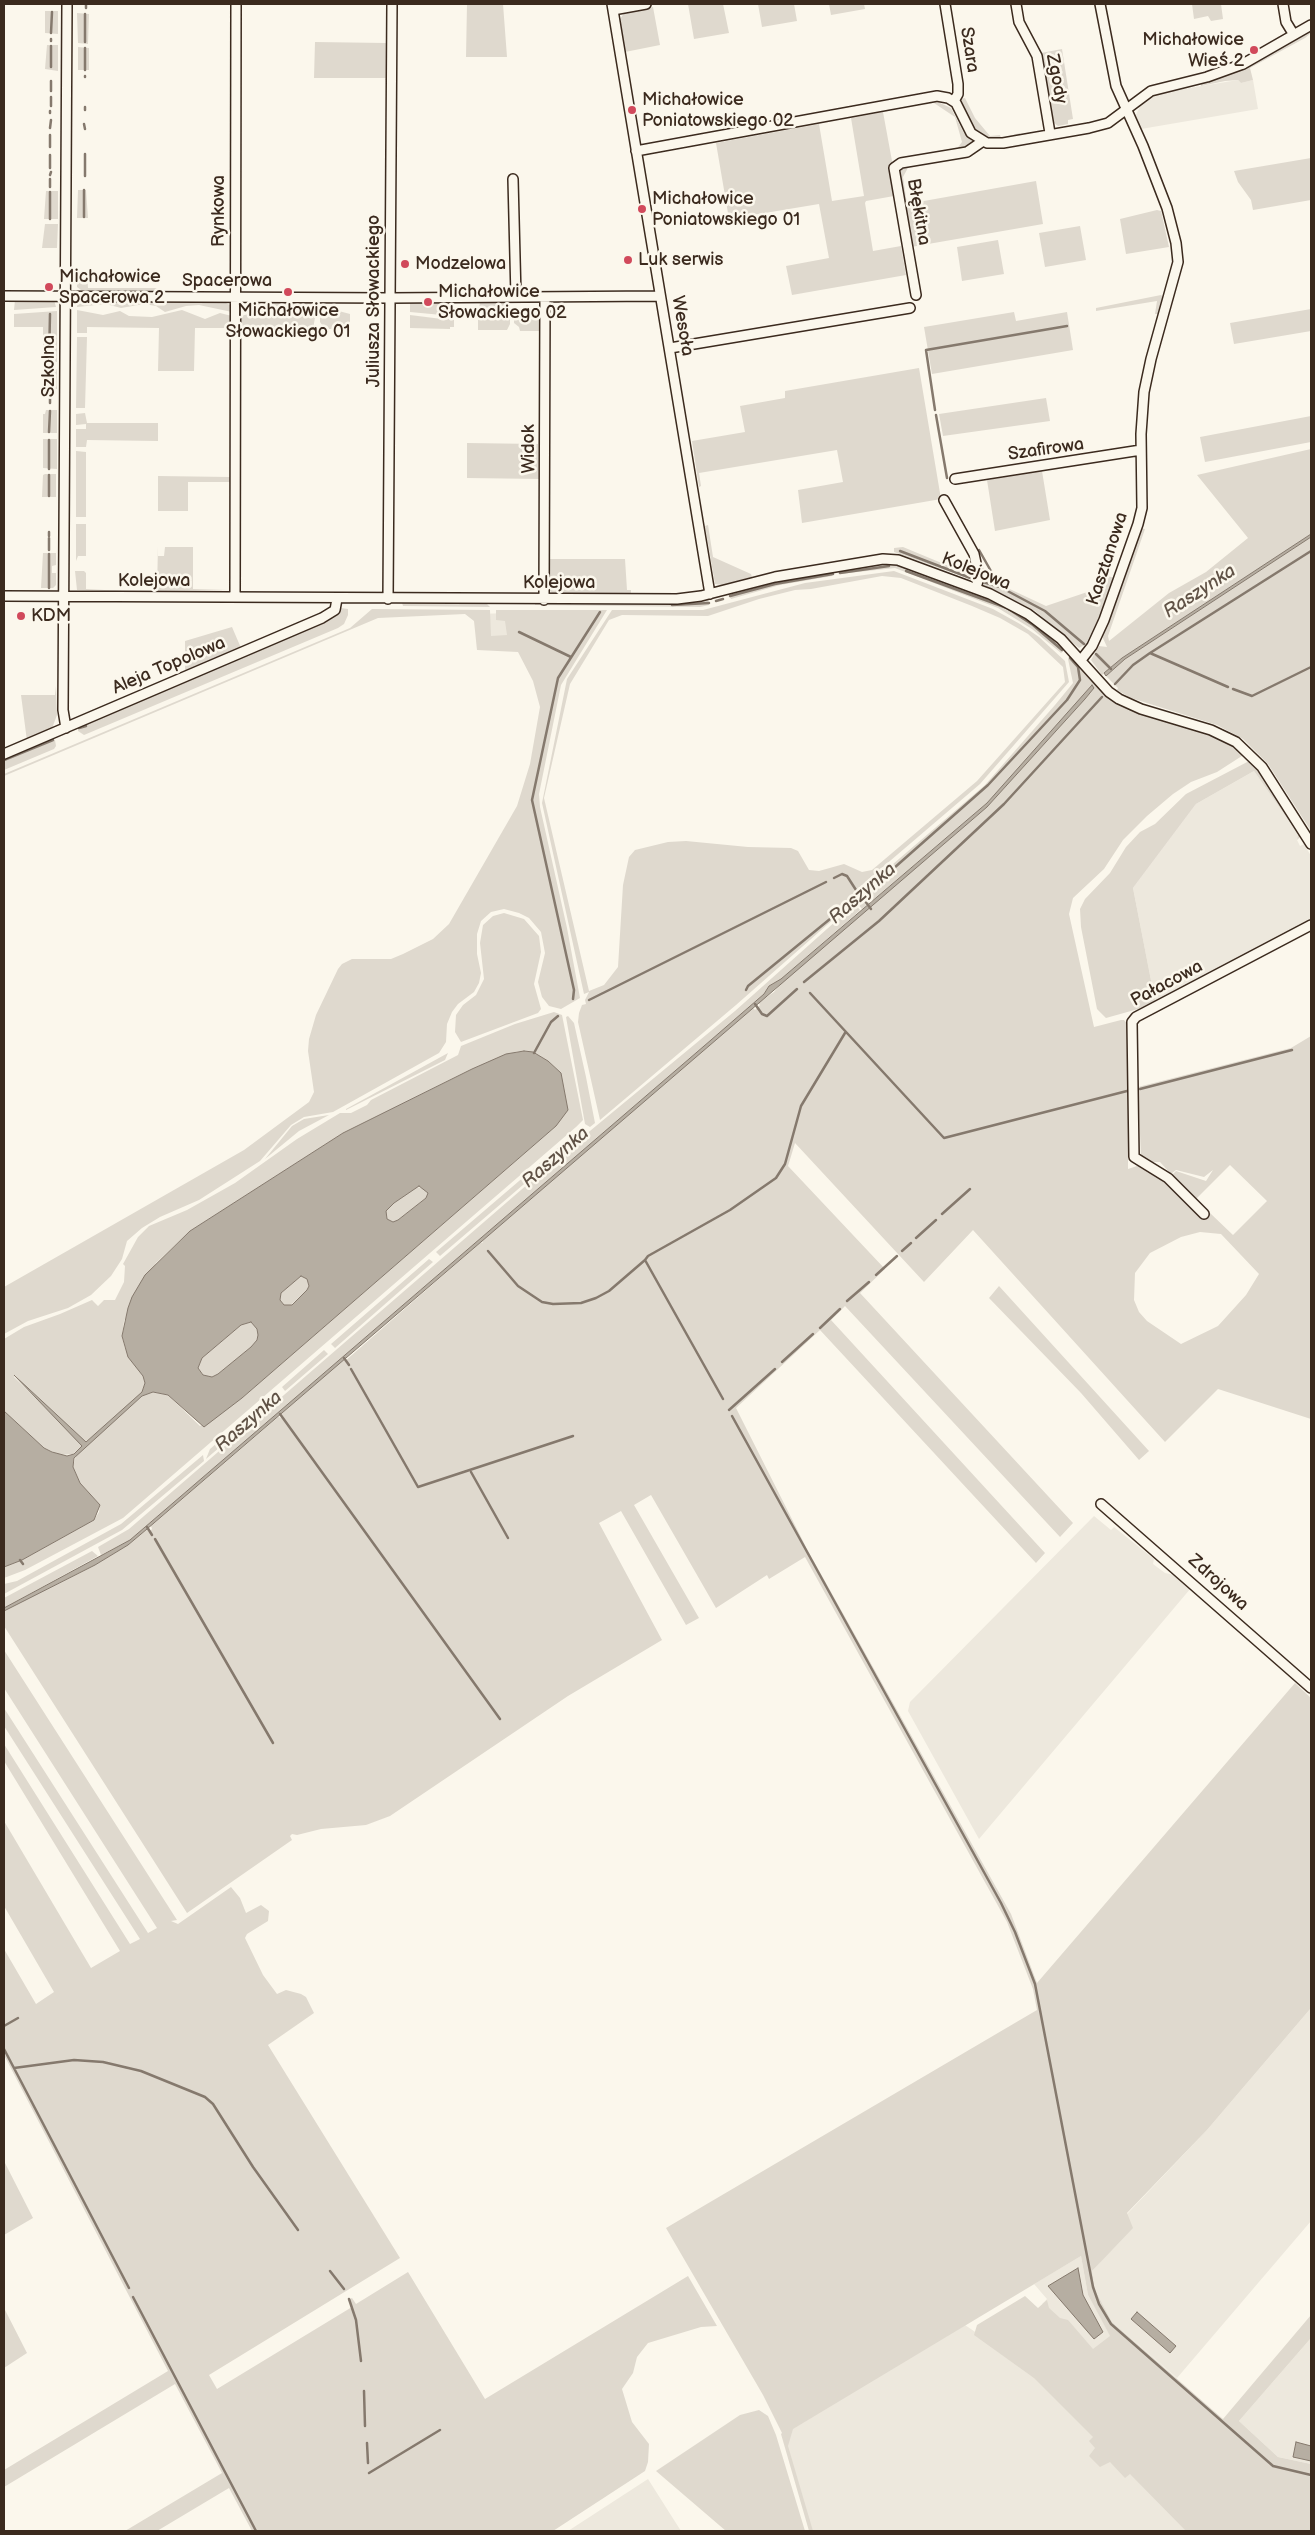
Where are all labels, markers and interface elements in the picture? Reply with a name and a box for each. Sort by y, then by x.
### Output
street label: Szara [955,26,983,74]
place label: Michałowice Wieś 2 [1142,29,1244,72]
marker: Michałowice Wieś 2 [1248,44,1260,56]
street label: Zgody [1041,52,1071,106]
place label: Michałowice Poniatowskiego 02 [642,89,794,132]
marker: Michałowice Poniatowskiego 02 [626,104,638,116]
street label: Rynkowa [208,175,230,247]
street label: Błękitna [902,177,934,247]
place label: Michałowice Poniatowskiego 01 [652,188,800,230]
marker: Michałowice Poniatowskiego 01 [636,203,648,215]
street label: Juliusza Słowackiego [363,215,385,387]
place label: Luk serwis [638,249,723,271]
place label: Modzelowa [415,253,506,275]
marker: Luk serwis [622,254,634,266]
marker: Modzelowa [399,258,411,270]
place label: Michałowice Spacerowa 2 [59,266,165,308]
street label: Spacerowa [182,270,272,292]
marker: Michałowice Spacerowa 2 [43,281,55,293]
place label: Michałowice Słowackiego 02 [438,281,567,324]
marker: Michałowice Słowackiego 01 [282,286,294,298]
street label: Wesoła [666,294,698,358]
marker: Michałowice Słowackiego 02 [422,296,434,308]
place label: Michałowice Słowackiego 01 [225,300,351,342]
street label: Szkolna [38,335,60,397]
street label: Widok [518,424,540,474]
street label: Szafirowa [1007,434,1085,466]
street label: Kasztanowa [1083,510,1133,608]
street label: Kolejowa [938,548,1014,596]
water label: Raszynka [1160,560,1240,624]
street label: Kolejowa [118,570,190,592]
street label: Kolejowa [523,572,595,594]
place label: KDM [31,605,71,627]
marker: KDM [15,610,27,622]
street label: Aleja Topolowa [109,632,229,700]
water label: Raszynka [825,859,901,929]
street label: Pałacowa [1127,956,1207,1012]
water label: Raszynka [518,1123,594,1193]
water label: Raszynka [211,1387,287,1457]
street label: Zdrojowa [1183,1550,1253,1616]

